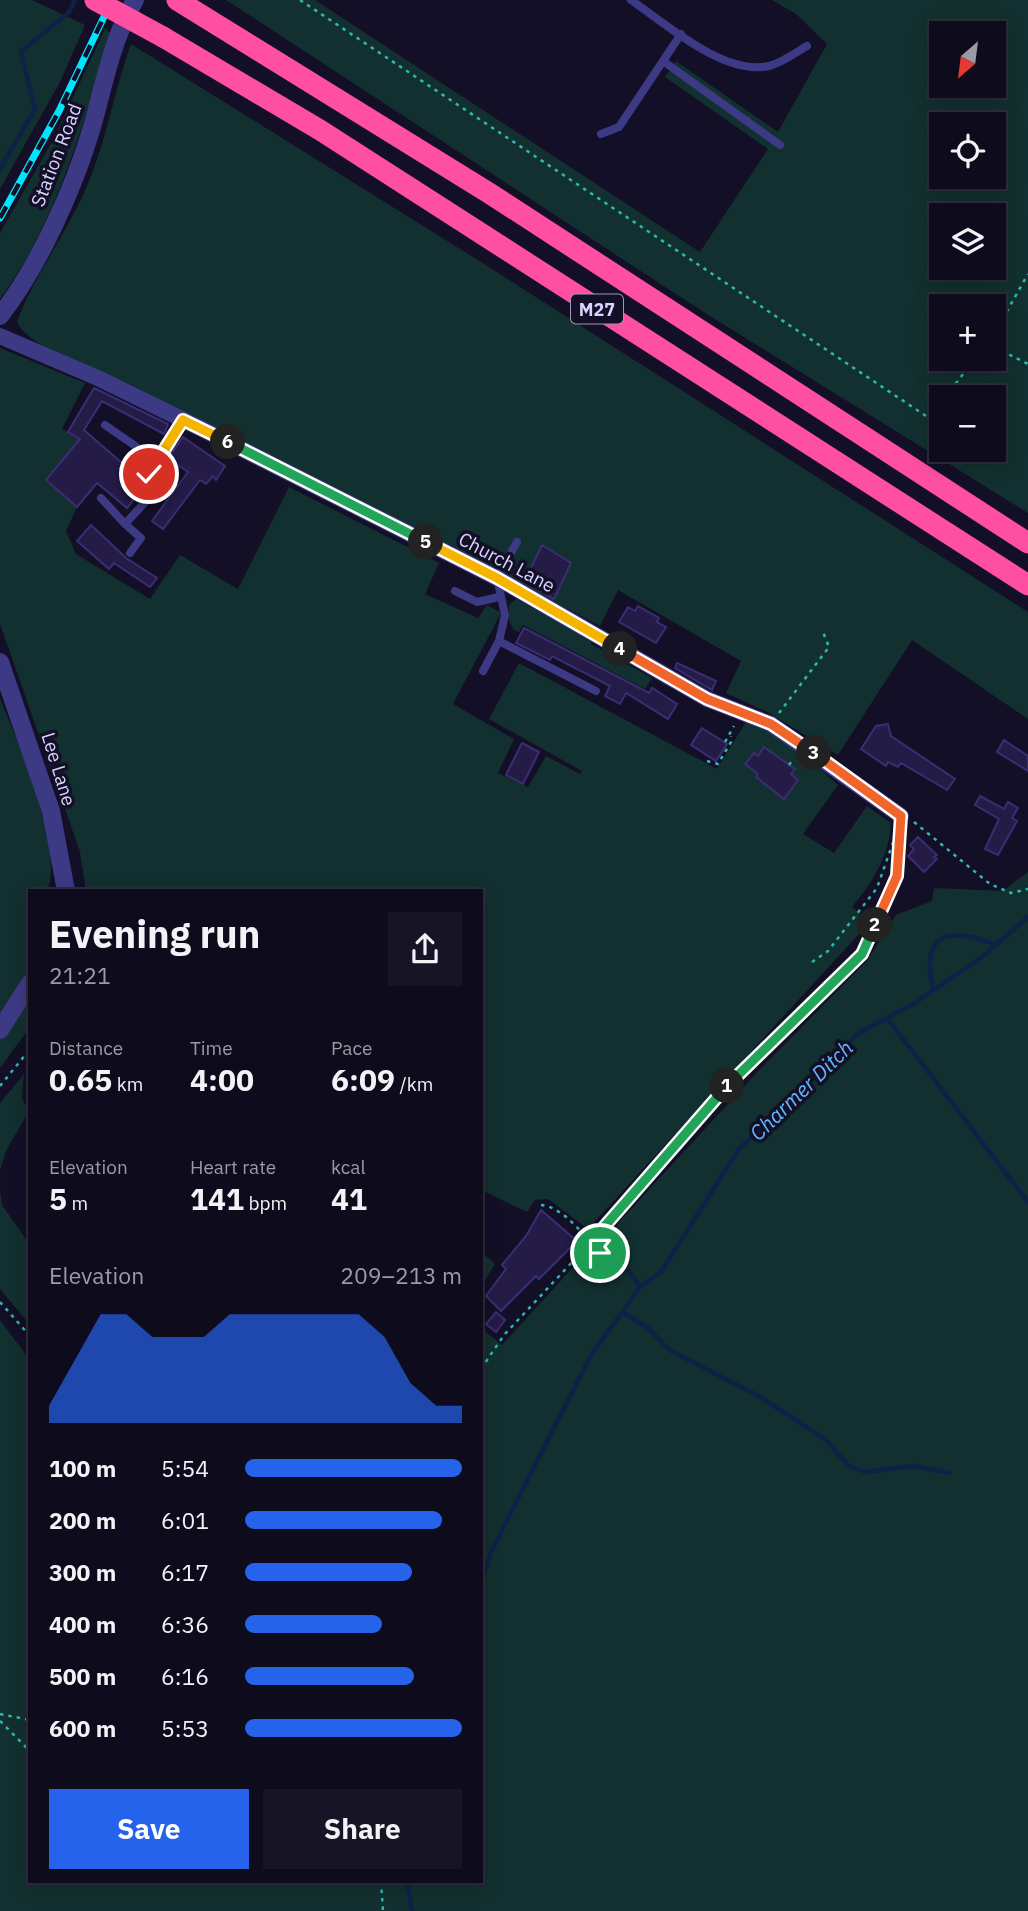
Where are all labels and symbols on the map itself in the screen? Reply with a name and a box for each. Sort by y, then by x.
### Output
north arrow [929,21,1006,98]
street label: Station Road [25,100,87,210]
road number: M27 [571,295,623,324]
pin: 6 [210,424,246,460]
pin [119,444,179,504]
pin: 5 [408,524,444,560]
street label: Church Lane [455,527,559,597]
pin: 4 [602,632,638,666]
street label: Lee Lane [36,729,82,809]
pin: 3 [796,736,832,770]
pin: 2 [858,908,892,942]
water label: Charmer Ditch [743,1034,859,1146]
pin: 1 [710,1068,744,1104]
pin [570,1223,630,1283]

